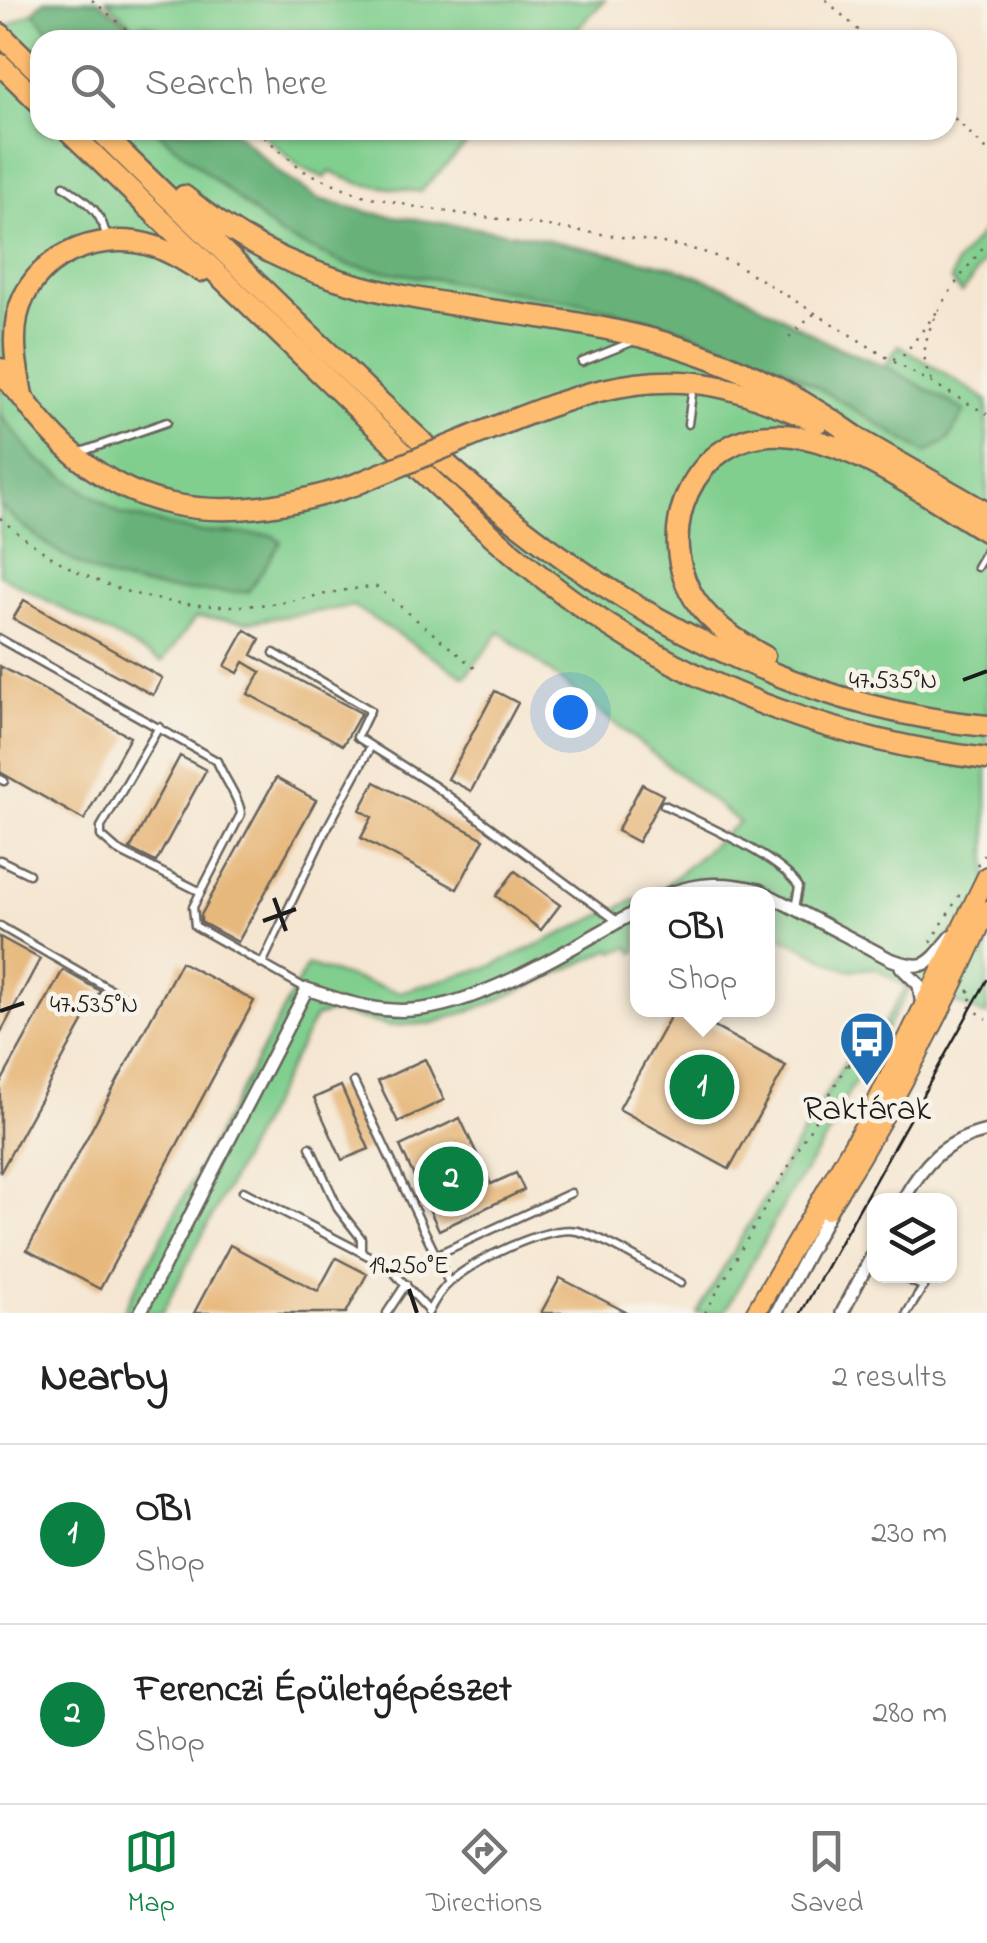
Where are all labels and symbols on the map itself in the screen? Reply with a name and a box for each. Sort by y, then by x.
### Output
text: 47.535°N [849,664,937,700]
your location [545,687,596,738]
text: 47.535°N [50,988,138,1024]
bus stop icon: Raktárak [837,1009,897,1088]
pin: 1 [670,1050,734,1124]
place label: Raktárak [803,1085,932,1136]
pin: 2 [418,1142,484,1216]
text: 19.250°E [369,1249,449,1285]

